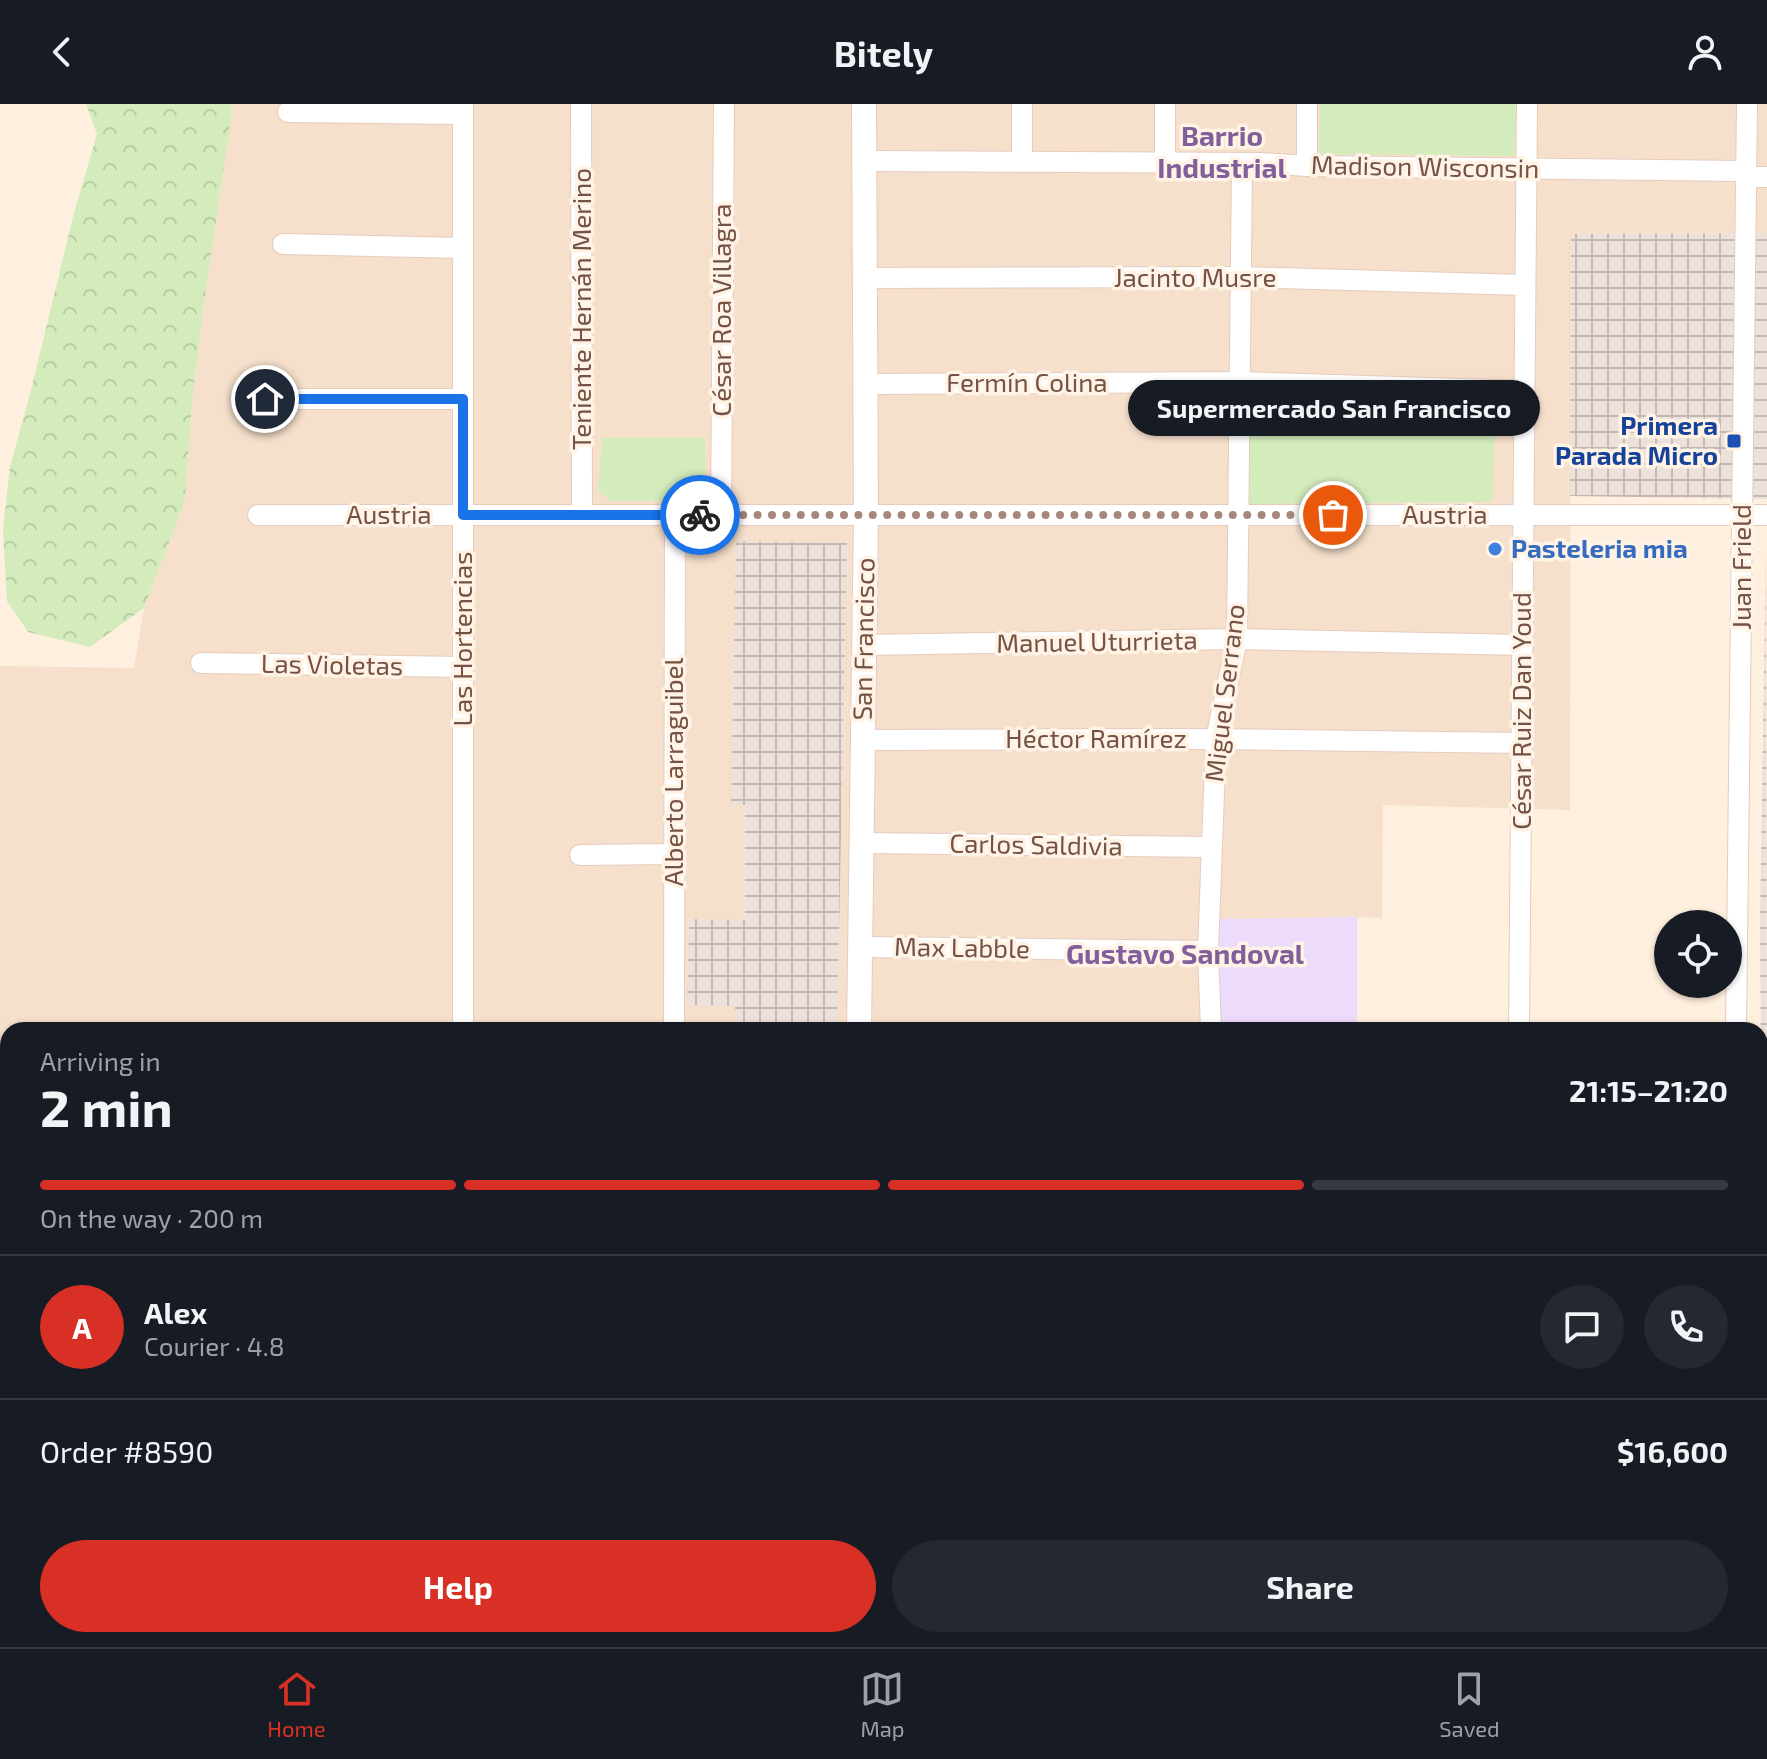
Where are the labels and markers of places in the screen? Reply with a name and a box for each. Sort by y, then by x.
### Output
pin [231,365,299,433]
callout: Supermercado San Francisco [1127,379,1539,435]
place label: Primera Parada Micro [1555,409,1718,470]
marker: Primera Parada Micro [1725,432,1743,450]
pin [1299,481,1367,549]
place label: Pasteleria mia [1511,532,1688,563]
marker: Pasteleria mia [1486,540,1504,558]

